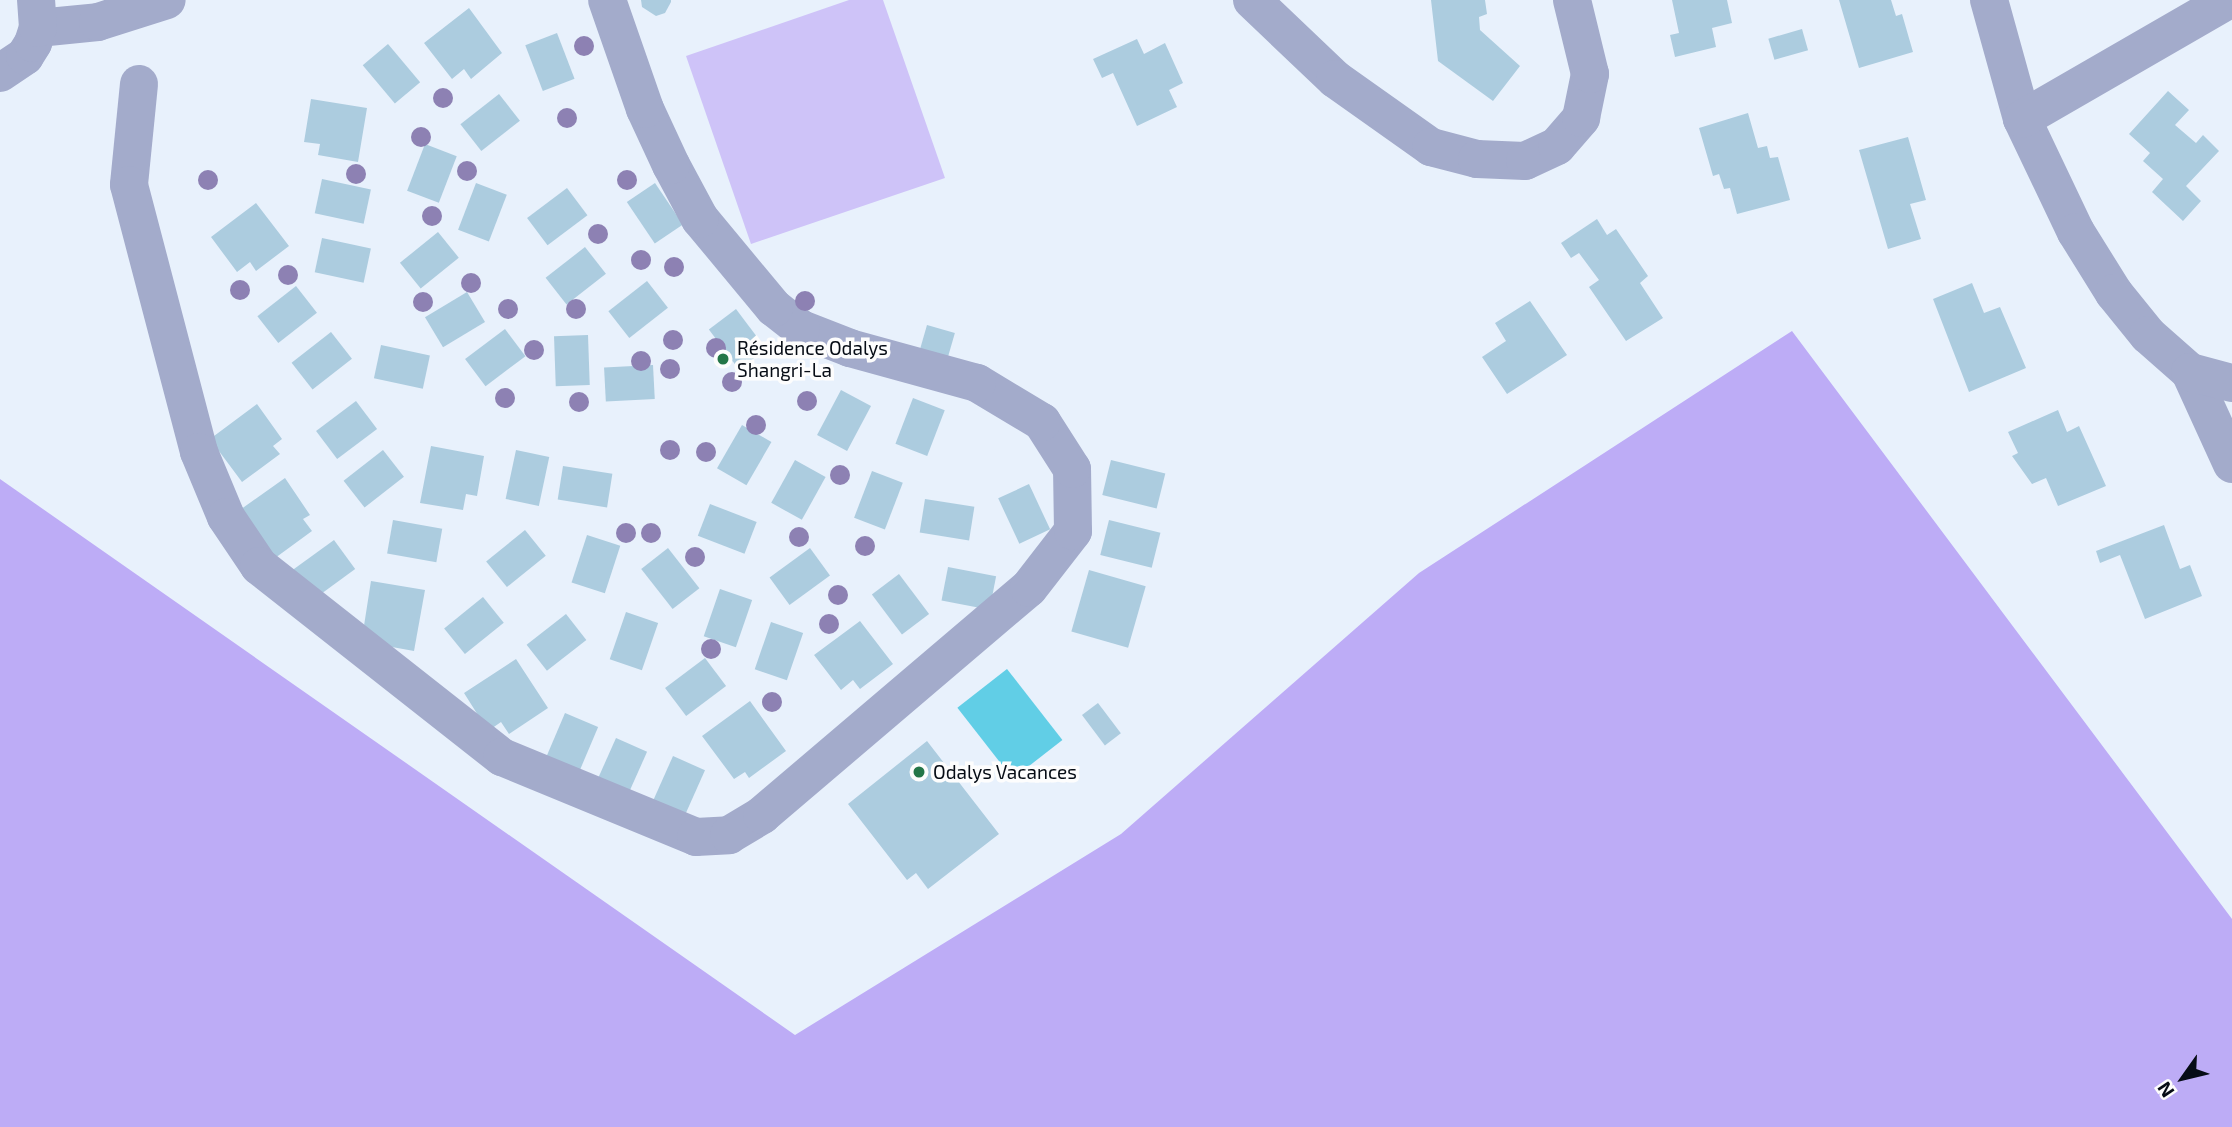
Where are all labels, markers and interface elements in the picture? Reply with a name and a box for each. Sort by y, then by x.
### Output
place label: Résidence Odalys Shangri-La [737,337,888,381]
marker: Résidence Odalys Shangri-La [715,351,731,367]
place label: Odalys Vacances [933,761,1077,783]
marker: Odalys Vacances [911,764,927,780]
north arrow [2148,1043,2218,1113]
text: N [2152,1078,2179,1102]

